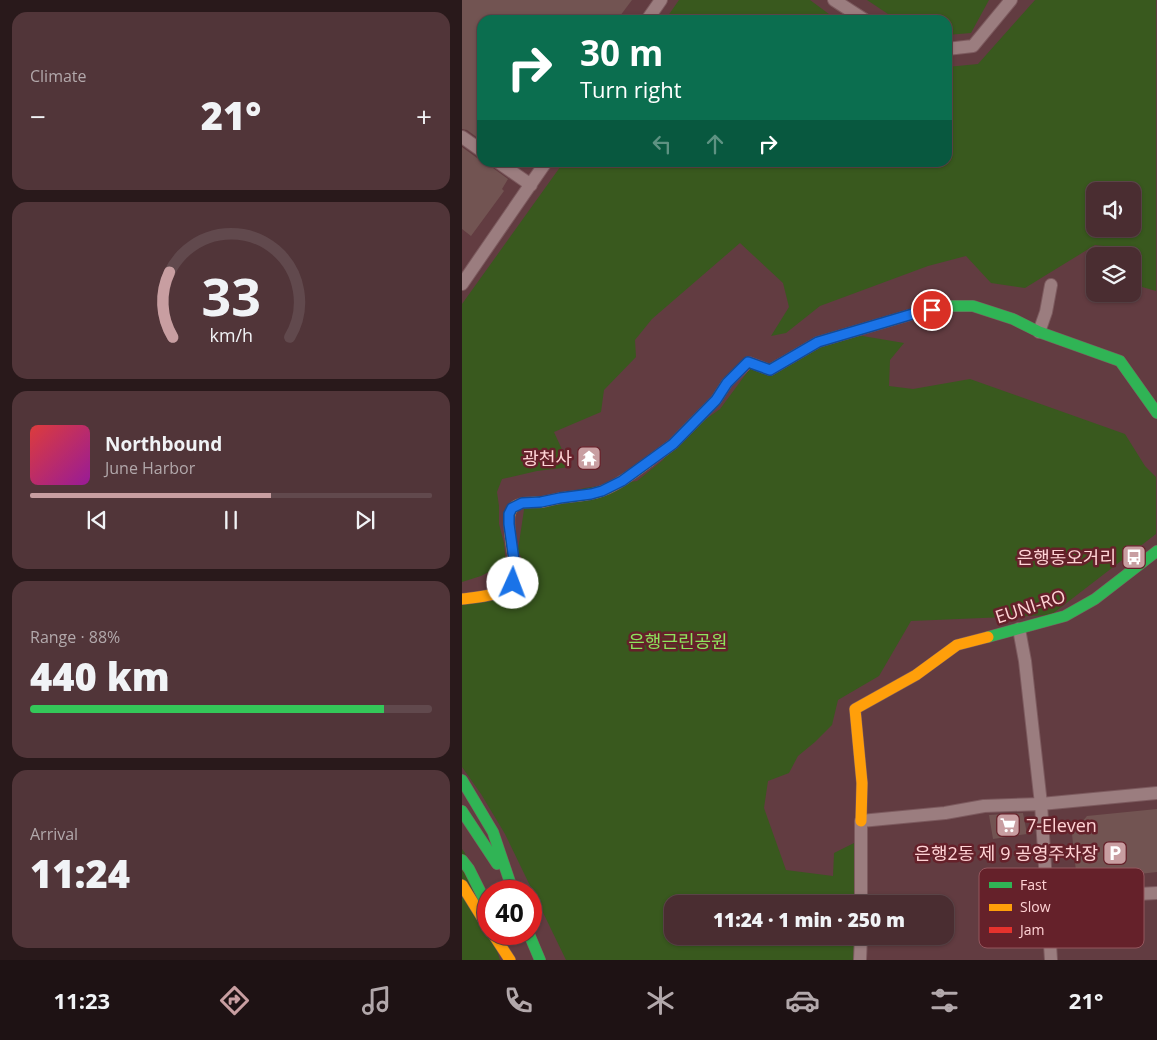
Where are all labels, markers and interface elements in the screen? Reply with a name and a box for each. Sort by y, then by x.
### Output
text: 30 m [580,29,663,76]
icon: right [497,35,562,100]
text: Climate [30,65,87,87]
text: Turn right [580,74,682,104]
text: 21° [201,89,261,141]
text: − [30,97,46,135]
text: + [416,97,432,135]
icon: left [648,130,676,158]
icon: ahead [701,130,729,158]
icon: right [754,130,782,158]
map controls [1086,182,1141,302]
button: sound [1086,182,1141,237]
button: layers [1086,247,1141,302]
text: 33 [201,260,261,331]
pin [911,289,953,331]
icon: arrive [918,296,946,324]
text: km/h [209,323,253,347]
text: Northbound [105,431,222,457]
temple icon: 광천사 [576,445,602,471]
place label: 광천사 [522,446,572,470]
text: June Harbor [105,457,195,479]
icon: previous [83,506,111,534]
icon: pause [217,506,245,534]
icon: next [351,506,379,534]
bus stop icon: 은행동오거리 [1121,544,1147,570]
place label: 은행동오거리 [1017,545,1116,569]
position arrow [486,556,538,608]
street label: EUNI-RO [992,583,1068,629]
text: Range · 88% [30,626,120,648]
park label: 은행근린공원 [628,629,728,653]
text: 440 km [30,650,170,702]
supermarket icon: 7-Eleven [995,812,1021,838]
place label: 7-Eleven [1026,813,1097,837]
text: Arrival [30,823,78,845]
parking icon: 은행2동 제 9 공영주차장 [1102,840,1128,866]
place label: 은행2동 제 9 공영주차장 [914,841,1098,865]
text: 11:24 [30,847,130,899]
legend [979,868,1144,948]
text: Fast [1020,875,1047,894]
speed limit sign: 40 [477,880,542,945]
text: Slow [1020,897,1051,916]
text: 11:24 · 1 min · 250 m [713,907,905,933]
text: Jam [1018,920,1045,939]
icon: directions [217,983,252,1018]
icon: music [359,983,394,1018]
icon: phone [501,983,536,1018]
icon: climate [643,983,678,1018]
icon: car [785,983,820,1018]
icon: filters [927,983,962,1018]
text: 11:23 [53,985,110,1015]
text: 21° [1069,985,1103,1015]

